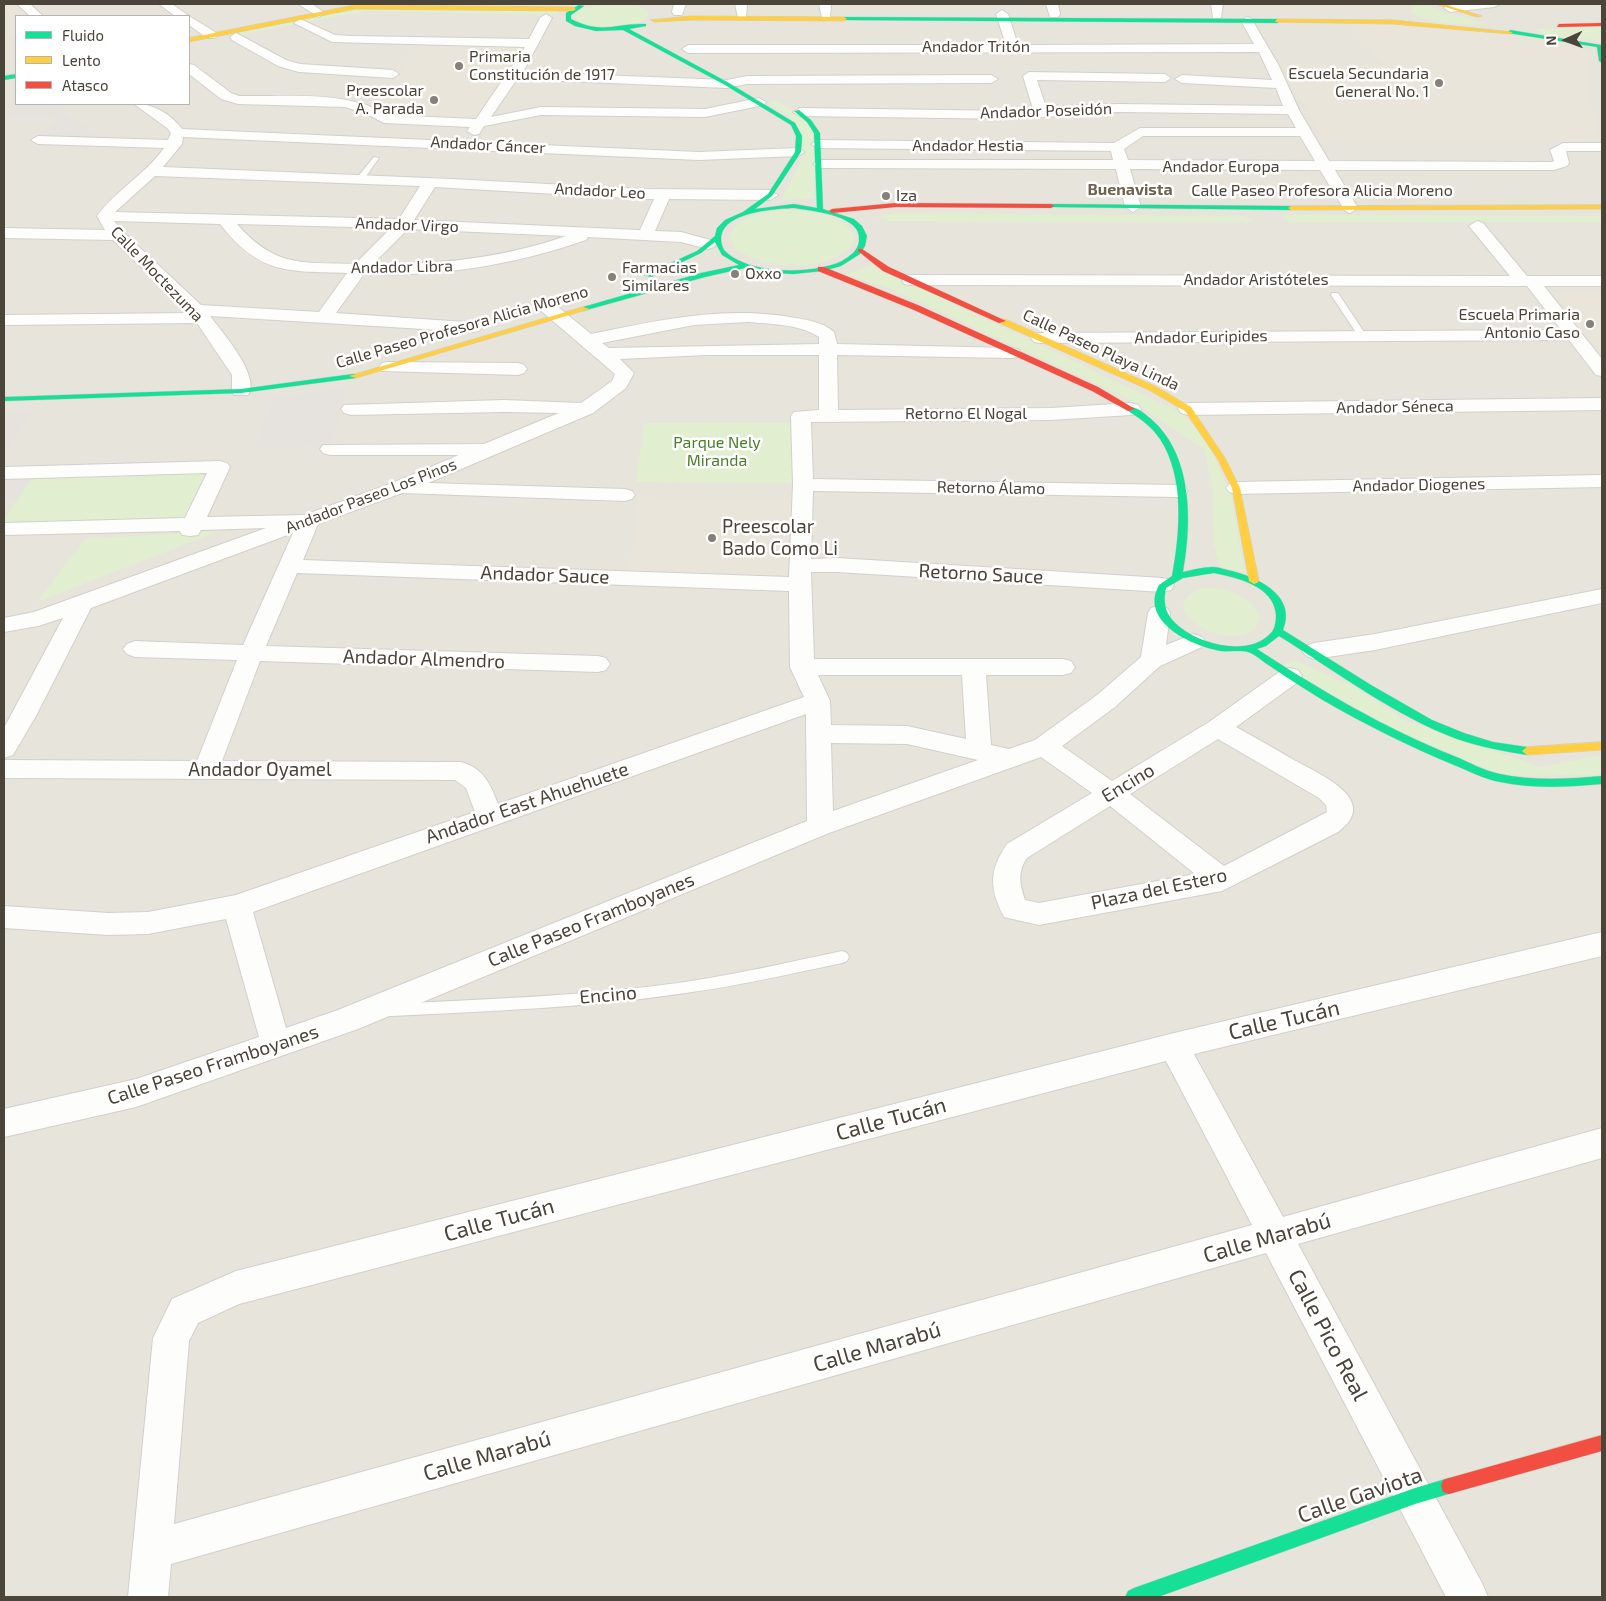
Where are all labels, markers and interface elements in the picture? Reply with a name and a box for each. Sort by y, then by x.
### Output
legend [15,15,190,105]
north arrow [1541,15,1591,65]
text: Fluido [62,26,104,44]
text: N [1542,35,1559,46]
street label: Andador Tritón [922,37,1030,57]
place label: Primaria Constitución de 1917 [469,47,615,85]
text: Lento [62,51,101,69]
marker: Primaria Constitución de 1917 [453,60,465,72]
place label: Escuela Secundaria General No. 1 [1288,64,1429,102]
text: Atasco [62,76,108,94]
marker: Escuela Secundaria General No. 1 [1433,77,1445,89]
place label: Preescolar A. Parada [346,81,424,119]
marker: Preescolar A. Parada [428,94,440,106]
street label: Andador Poseidón [980,99,1112,123]
street label: Andador Cáncer [430,132,546,158]
street label: Andador Hestia [912,136,1024,156]
street label: Andador Europa [1163,157,1279,177]
street label: Andador Leo [554,179,646,203]
district label: Buenavista [1087,180,1173,200]
street label: Calle Paseo Profesora Alicia Moreno [1191,181,1453,201]
place label: Iza [896,186,917,206]
marker: Iza [880,190,892,202]
street label: Andador Virgo [355,214,459,236]
street label: Calle Moctezuma [107,222,207,326]
street label: Andador Libra [351,257,453,277]
place label: Farmacias Similares [622,258,697,296]
place label: Oxxo [745,264,781,284]
marker: Oxxo [729,268,741,280]
street label: Andador Aristóteles [1183,270,1329,290]
marker: Farmacias Similares [606,271,618,283]
street label: Calle Paseo Profesora Alicia Moreno [334,282,590,372]
street label: Calle Paseo Playa Linda [1020,305,1182,395]
place label: Escuela Primaria Antonio Caso [1458,305,1580,343]
marker: Escuela Primaria Antonio Caso [1584,318,1596,330]
street label: Andador Euripides [1134,326,1268,348]
street label: Andador Séneca [1336,396,1454,418]
street label: Retorno El Nogal [905,404,1027,424]
park label: Parque Nely Miranda [673,433,761,471]
street label: Andador Paseo Los Pinos [283,454,459,538]
street label: Andador Diogenes [1353,474,1485,496]
street label: Retorno Álamo [937,477,1045,499]
place label: Preescolar Bado Como Li [722,516,838,560]
marker: Preescolar Bado Como Li [706,532,718,544]
street label: Retorno Sauce [918,559,1044,589]
street label: Andador Sauce [480,561,610,589]
street label: Andador Almendro [343,645,505,673]
street label: Andador East Ahuehuete [422,757,632,849]
street label: Encino [1097,758,1159,808]
street label: Andador Oyamel [188,759,332,781]
street label: Plaza del Estero [1089,863,1229,915]
street label: Calle Paseo Framboyanes [484,868,698,972]
street label: Encino [578,981,638,1009]
street label: Calle Tucán [1226,994,1342,1046]
street label: Calle Paseo Framboyanes [104,1020,322,1110]
street label: Calle Tucán [833,1092,949,1146]
street label: Calle Tucán [441,1193,557,1247]
street label: Calle Marabú [1200,1207,1334,1269]
street label: Calle Pico Real [1282,1265,1374,1405]
street label: Calle Marabú [810,1316,944,1378]
street label: Calle Marabú [420,1425,554,1487]
street label: Calle Gaviota [1294,1461,1426,1529]

